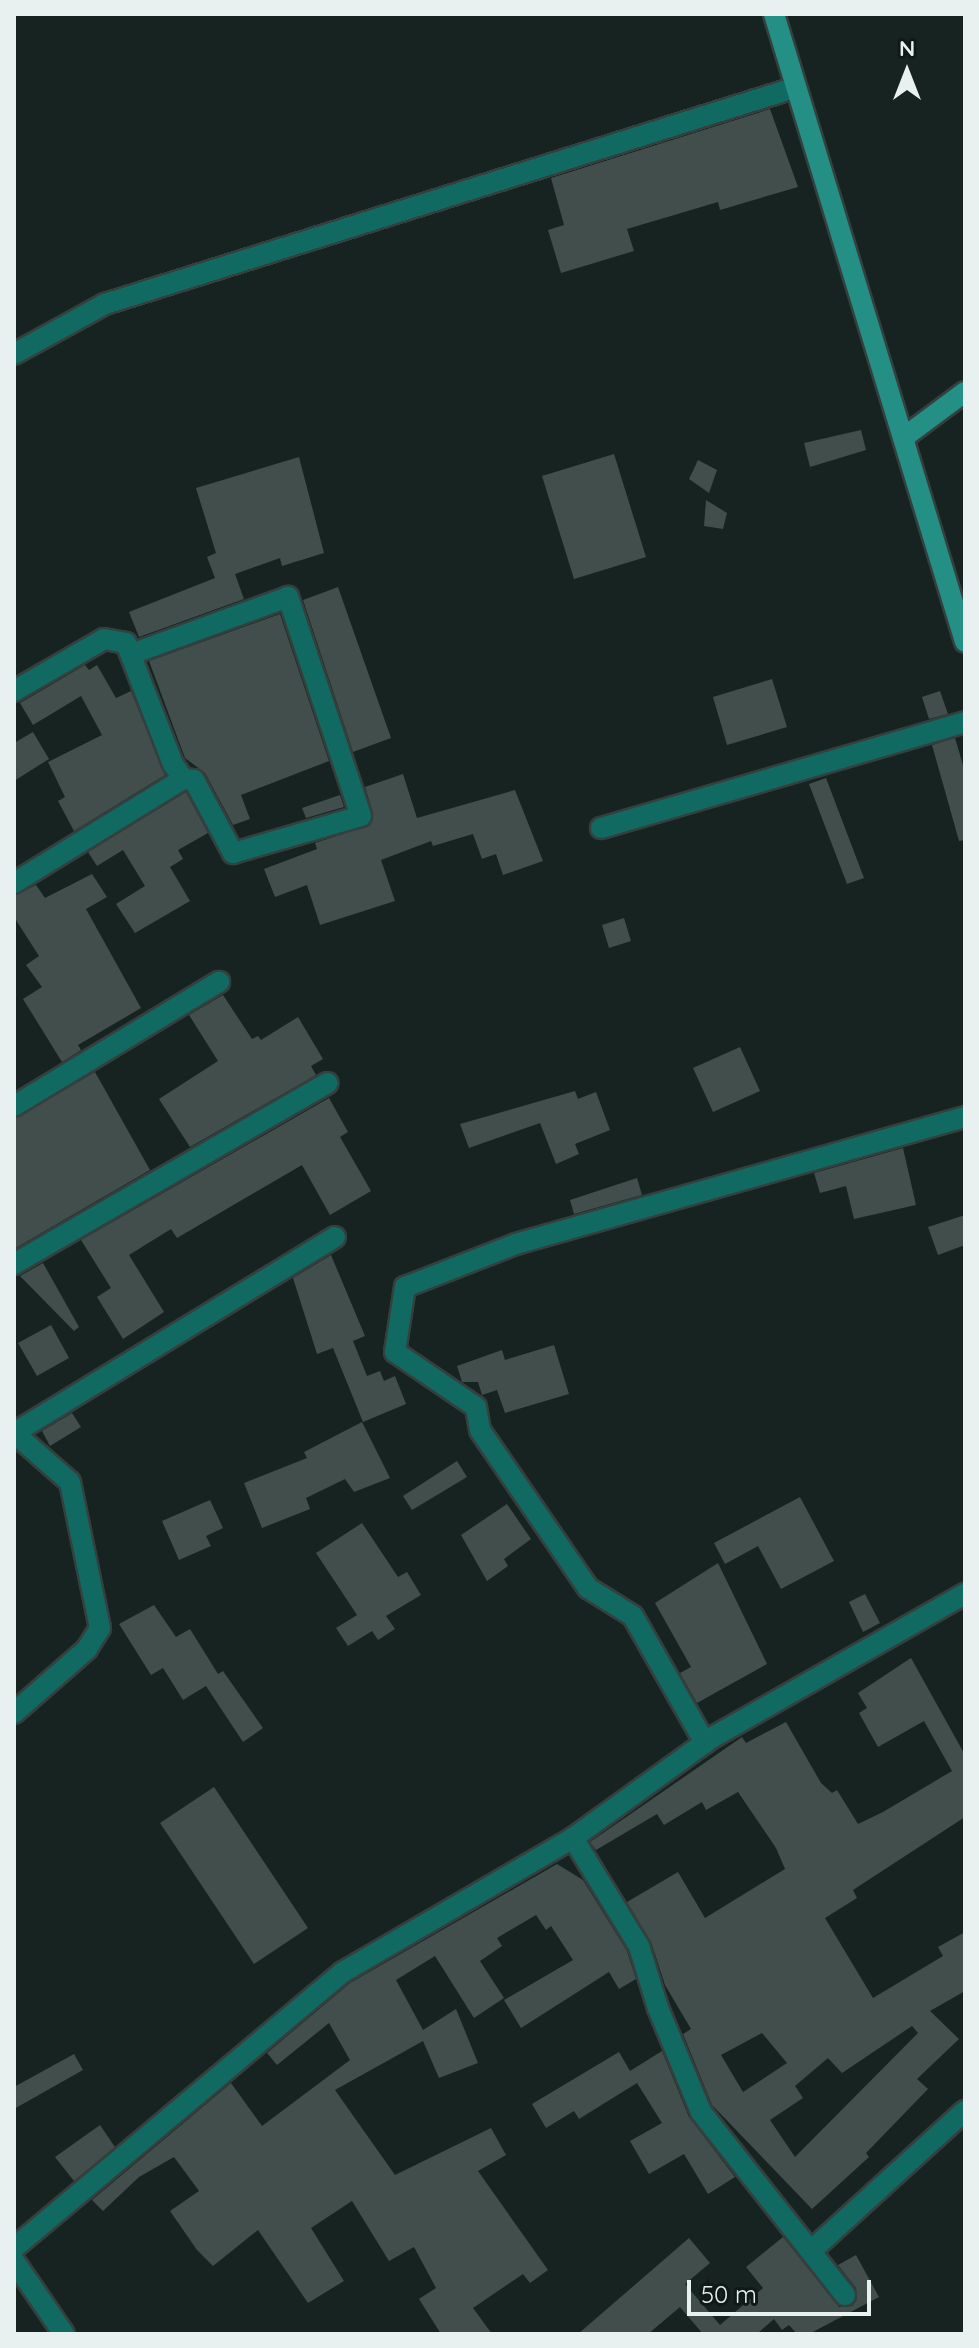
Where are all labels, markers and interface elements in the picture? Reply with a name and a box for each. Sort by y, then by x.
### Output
north arrow [867,32,947,112]
text: N [899,34,915,62]
scale bar [691,2264,875,2314]
text: 50 m [701,2279,757,2309]

